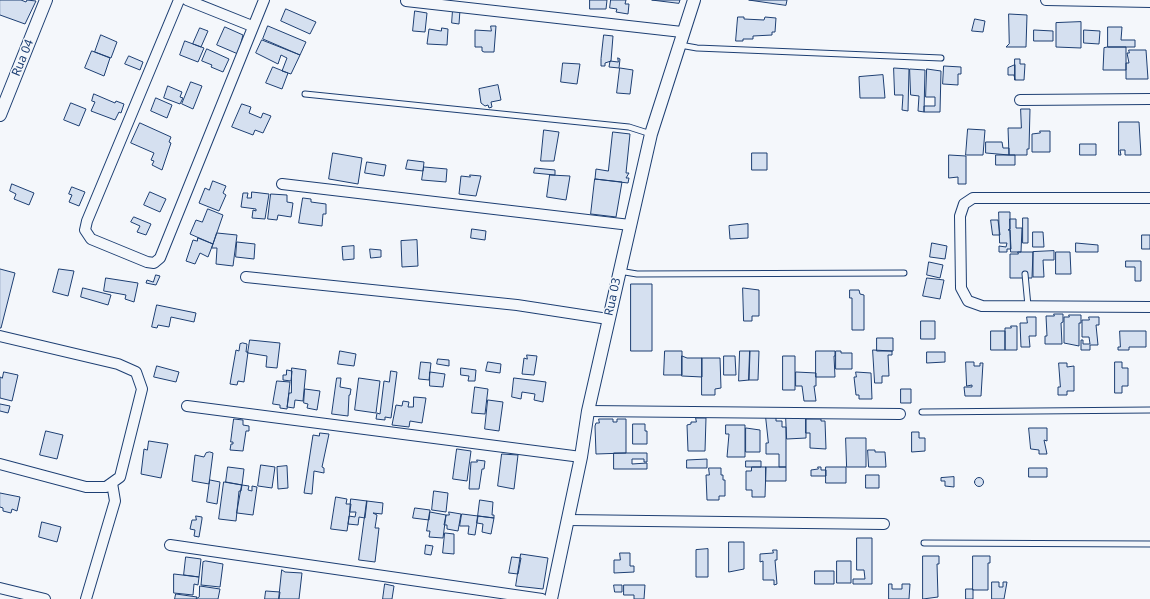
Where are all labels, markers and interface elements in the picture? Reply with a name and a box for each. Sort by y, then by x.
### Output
street label: Rua 04 [9,37,37,79]
street label: Rua 03 [602,277,624,317]

